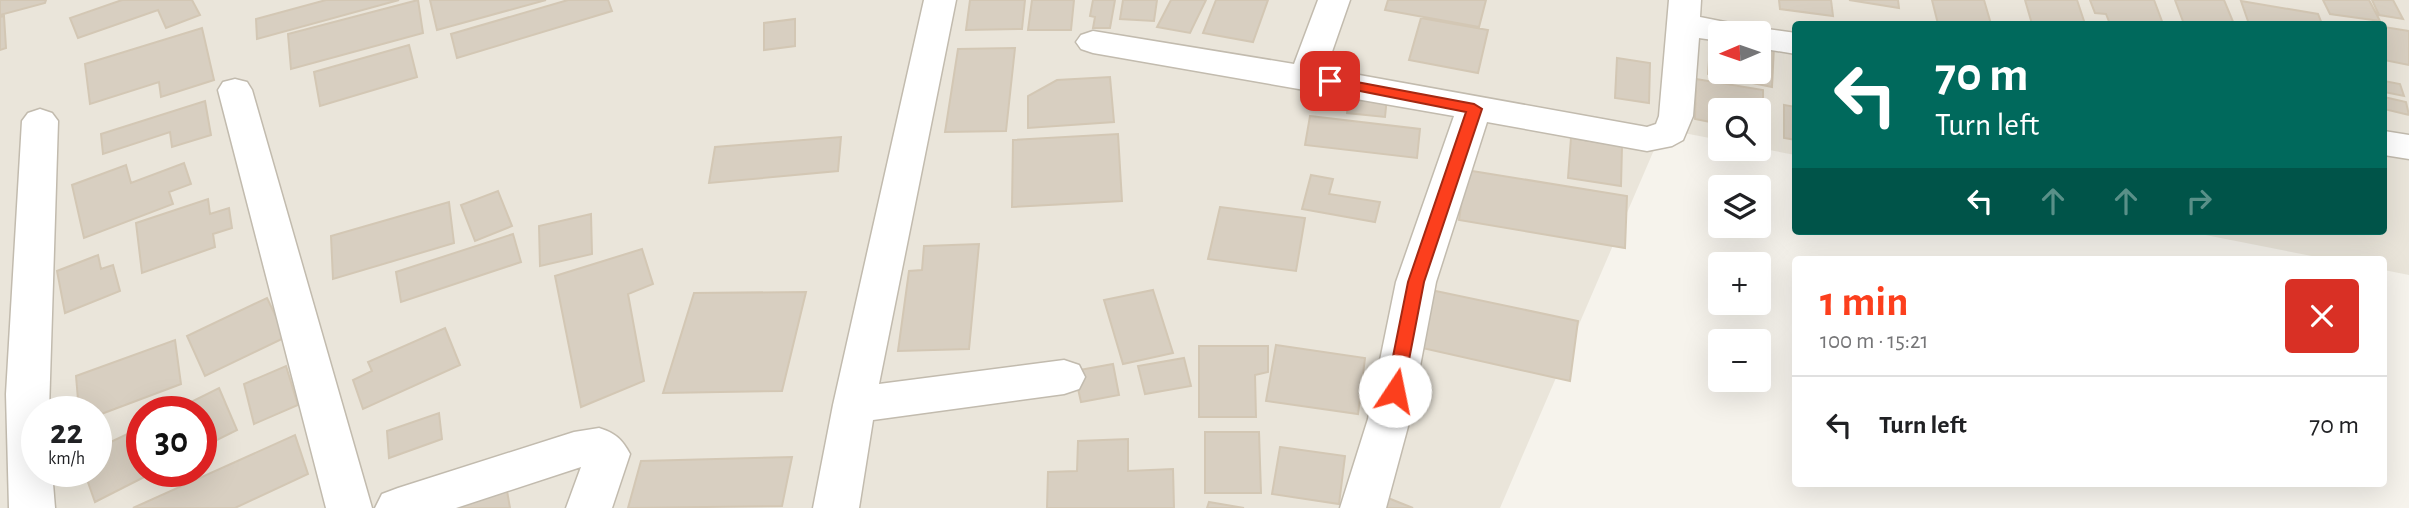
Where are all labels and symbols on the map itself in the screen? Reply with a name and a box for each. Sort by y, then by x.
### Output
north arrow [1708,21,1771,84]
pin [1300,51,1360,111]
position arrow [1358,354,1432,428]
speed limit sign: 30 [126,396,217,487]

